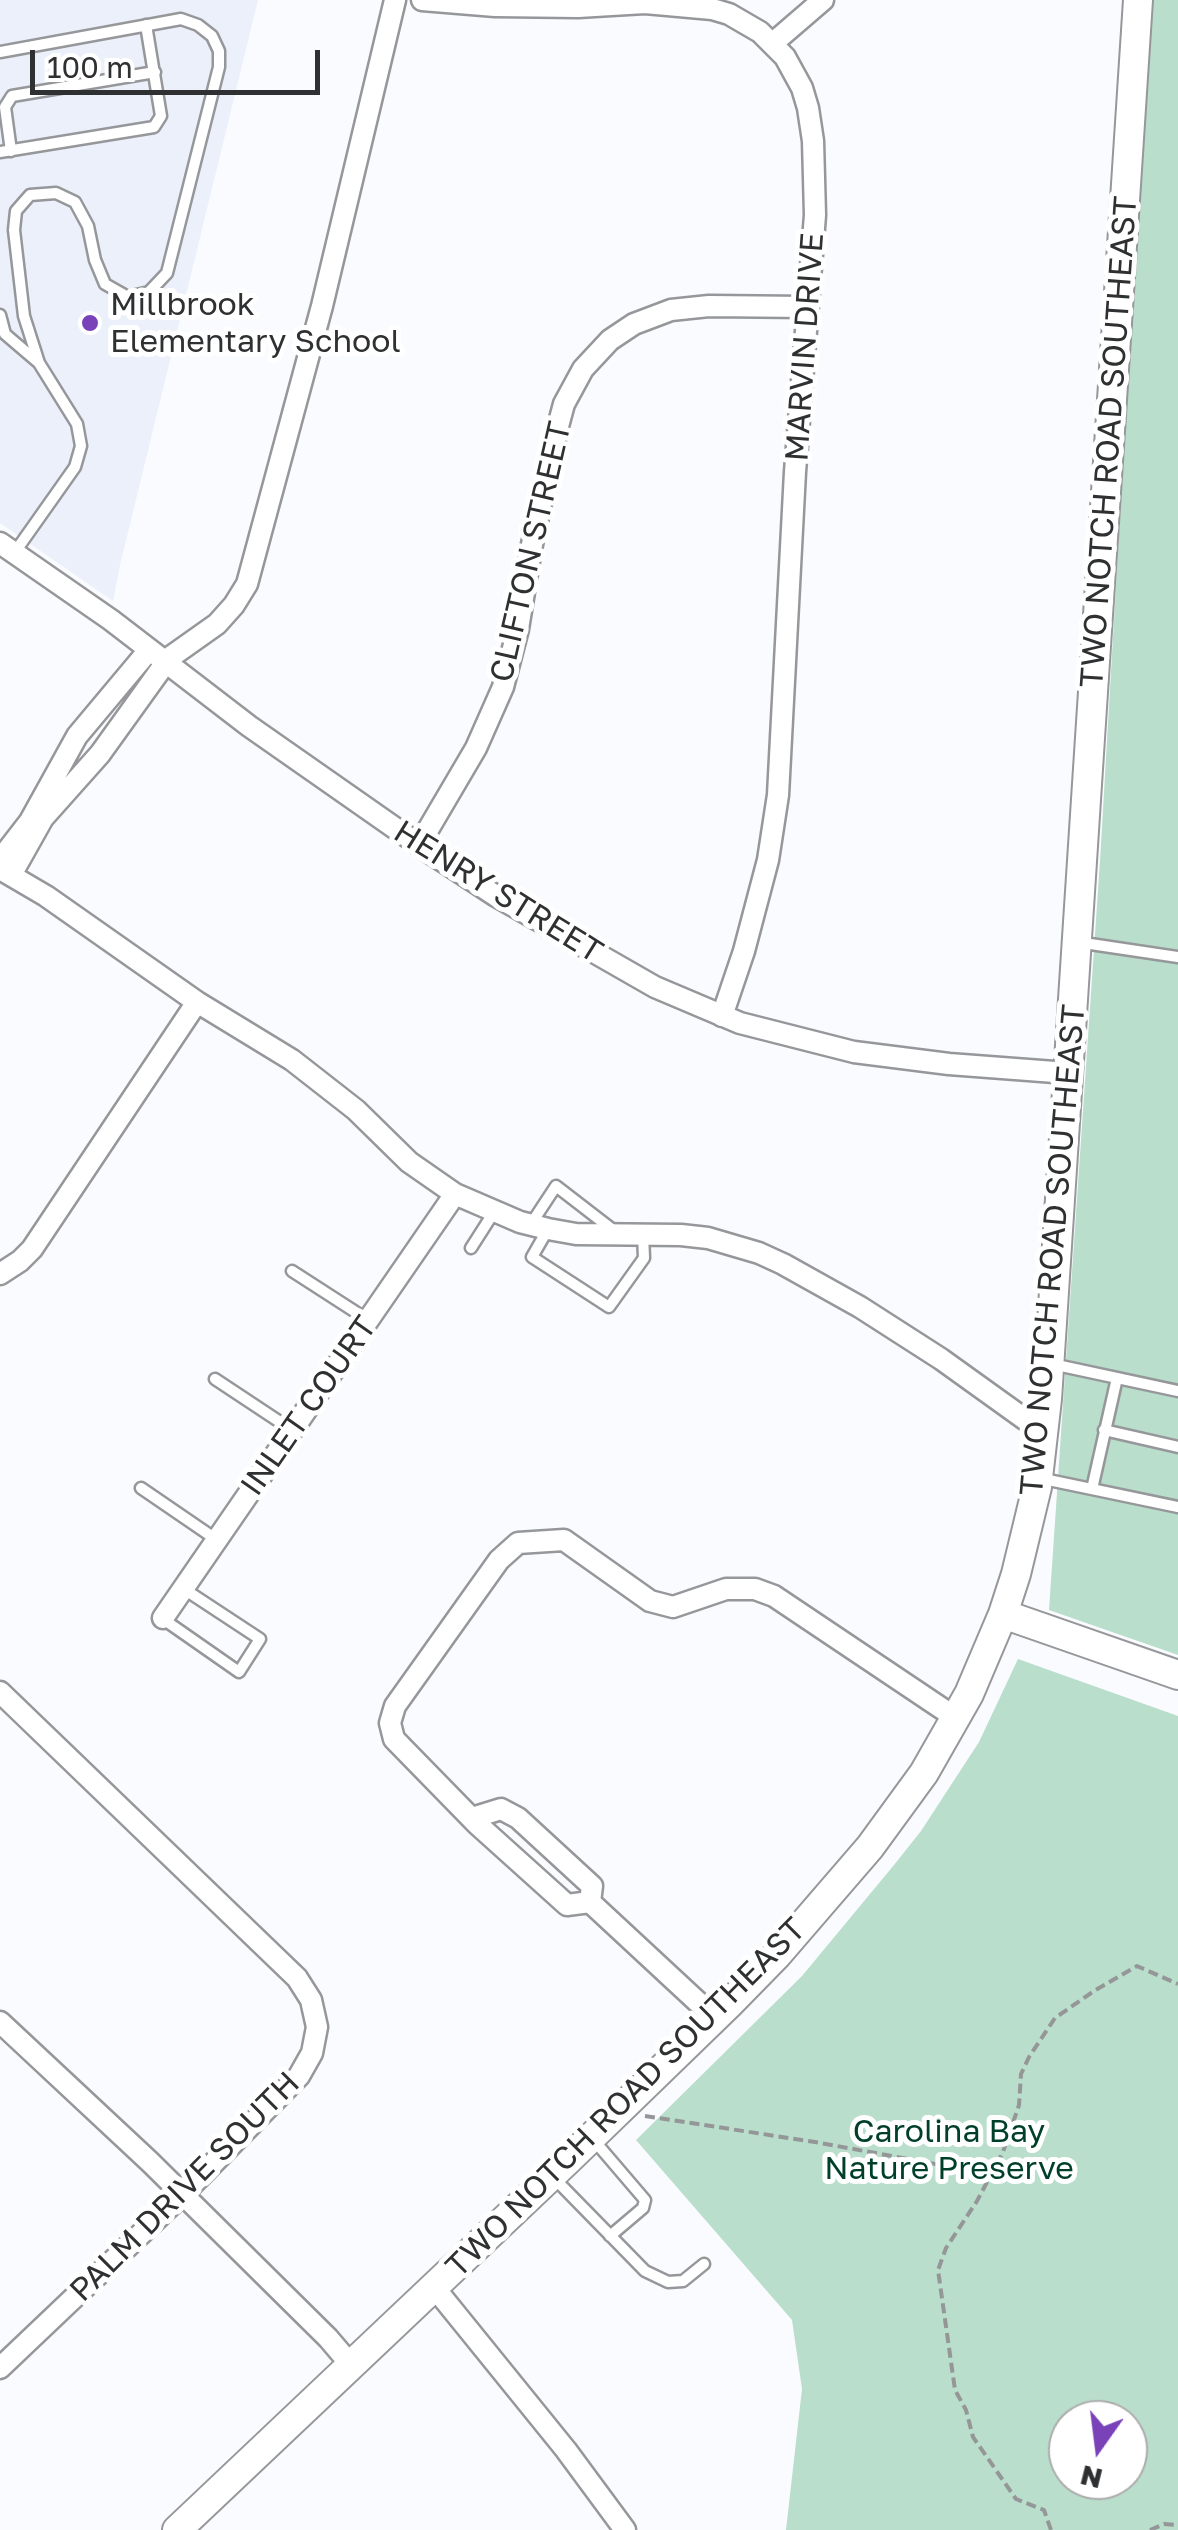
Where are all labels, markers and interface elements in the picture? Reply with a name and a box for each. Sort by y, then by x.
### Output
scale bar [35,30,325,92]
text: 100 m [47,49,133,85]
street label: TWO NOTCH ROAD SOUTHEAST [1073,195,1145,689]
street label: MARVIN DRIVE [778,231,832,463]
place label: Millbrook Elementary School [110,286,401,361]
marker: Millbrook Elementary School [79,312,101,334]
street label: CLIFTON STREET [482,418,580,686]
street label: HENRY STREET [387,813,609,971]
street label: TWO NOTCH ROAD SOUTHEAST [1012,1003,1094,1497]
street label: INLET COURT [233,1309,385,1503]
street label: TWO NOTCH ROAD SOUTHEAST [438,1910,814,2286]
street label: PALM DRIVE SOUTH [62,2064,308,2310]
park label: Carolina Bay Nature Preserve [824,2113,1074,2188]
north arrow [1048,2400,1148,2500]
text: N [1077,2459,1105,2496]

